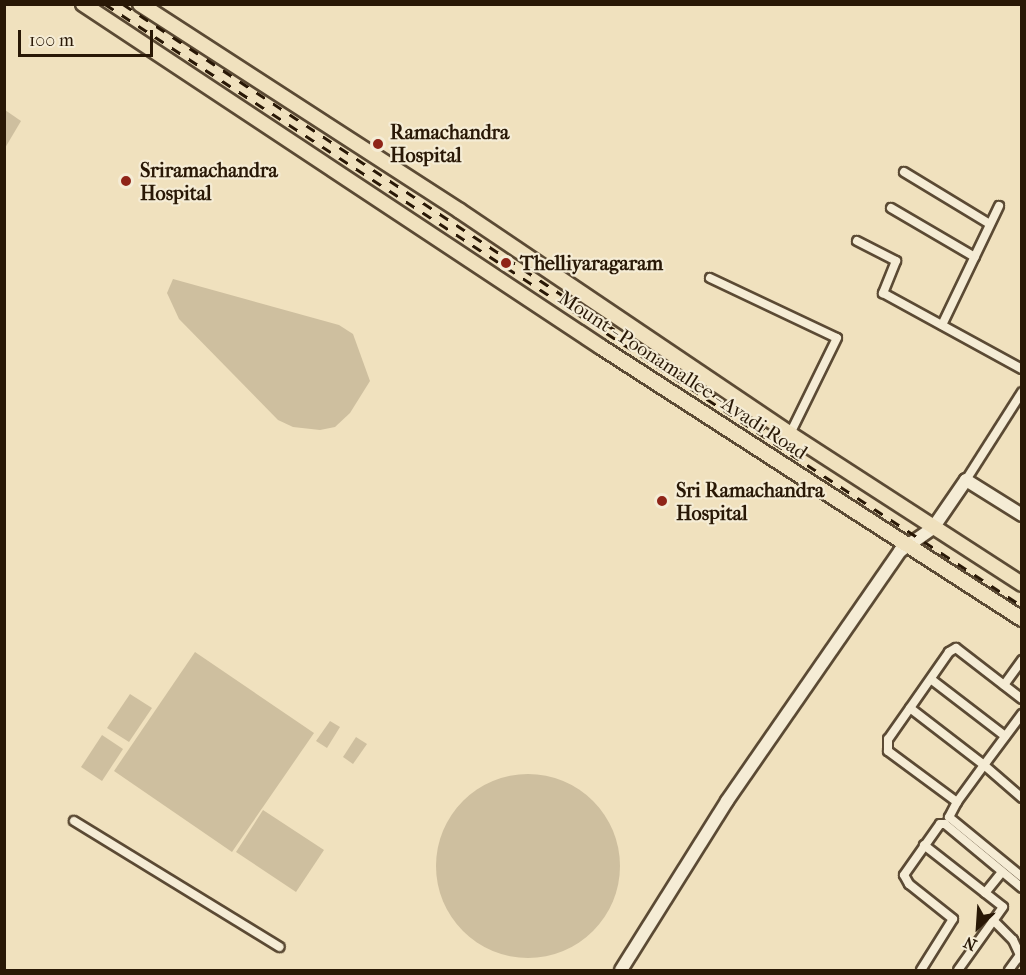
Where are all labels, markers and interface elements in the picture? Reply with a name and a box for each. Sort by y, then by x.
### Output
scale bar [21,18,156,56]
text: 100 m [29,30,74,51]
place label: Ramachandra Hospital [390,120,509,167]
marker: Ramachandra Hospital [371,137,385,151]
place label: Sriramachandra Hospital [140,158,278,205]
marker: Sriramachandra Hospital [117,172,135,190]
place label: Thelliyaragaram [520,251,663,275]
marker: Thelliyaragaram [497,254,515,272]
street label: Mount - Poonamallee - Avadi Road [554,285,812,465]
place label: Sri Ramachandra Hospital [676,478,824,525]
marker: Sri Ramachandra Hospital [653,492,671,510]
north arrow [948,897,1008,957]
text: N [961,933,980,955]

